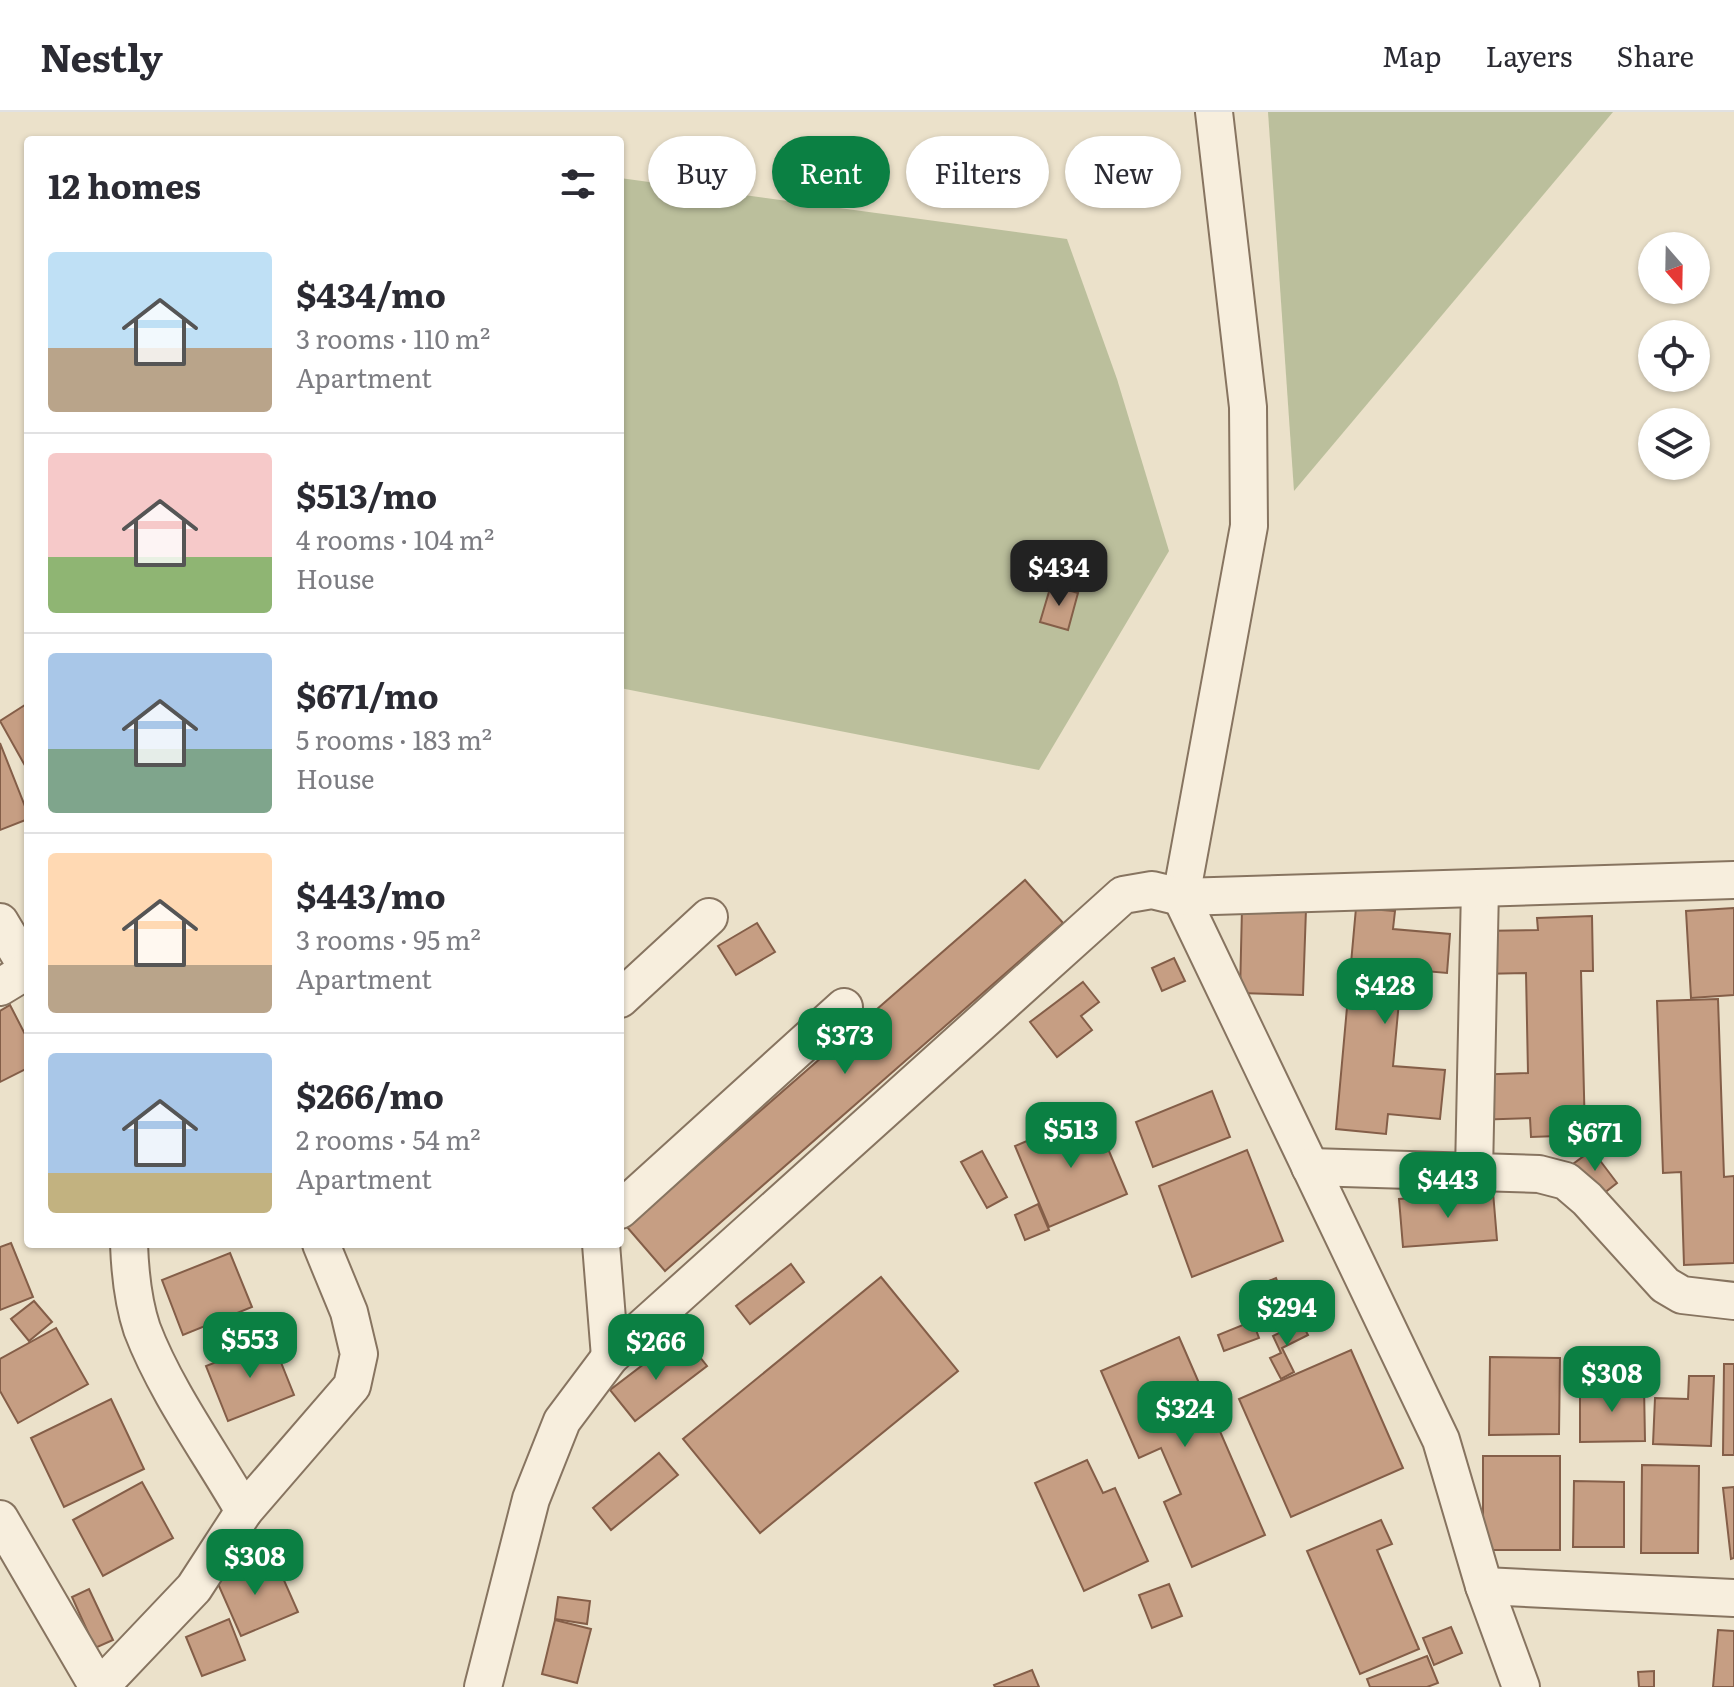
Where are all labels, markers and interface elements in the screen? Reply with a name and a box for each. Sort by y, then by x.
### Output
text: Nestly [40,27,163,84]
text: Map [1382,34,1441,76]
text: Layers [1485,34,1572,76]
text: Share [1616,34,1694,76]
chip: Buy [648,136,756,208]
chip: Rent [772,136,890,208]
chip: Filters [906,136,1049,208]
chip: New [1065,136,1181,208]
text: 12 homes [48,159,201,209]
icon: filters [556,162,600,206]
north arrow [1638,232,1710,304]
map controls [1638,232,1710,480]
text: $434/mo [296,268,446,318]
icon: home [112,284,208,380]
text: 3 rooms · 110 m² [296,318,490,357]
button: locate [1638,320,1710,392]
text: Apartment [296,357,432,396]
button: layers [1638,408,1710,480]
text: $513/mo [296,469,437,519]
icon: home [112,485,208,581]
text: 4 rooms · 104 m² [296,519,494,558]
pin: $434 [1012,540,1106,608]
text: $434 [1028,546,1090,585]
text: House [296,558,374,597]
text: $671/mo [296,669,439,719]
icon: home [112,685,208,781]
text: 5 rooms · 183 m² [296,719,492,758]
text: House [296,758,374,797]
text: $443/mo [296,869,446,919]
icon: home [112,885,208,981]
text: 3 rooms · 95 m² [296,919,481,958]
text: Apartment [296,958,432,997]
pin: $428 [1338,958,1432,1026]
text: $428 [1355,964,1415,1003]
pin: $373 [798,1008,892,1076]
text: $373 [816,1014,874,1053]
text: $266/mo [296,1069,444,1119]
icon: home [112,1085,208,1181]
pin: $513 [1024,1102,1118,1170]
pin: $671 [1548,1105,1642,1173]
text: $513 [1044,1108,1098,1147]
text: $671 [1567,1111,1623,1150]
text: 2 rooms · 54 m² [296,1119,481,1158]
pin: $443 [1401,1152,1495,1220]
text: Apartment [296,1158,432,1197]
text: $443 [1417,1158,1479,1197]
pin: $294 [1240,1280,1334,1348]
text: $294 [1257,1286,1317,1325]
pin: $553 [203,1312,297,1380]
pin: $266 [609,1314,703,1382]
text: $553 [221,1318,279,1357]
text: $266 [626,1320,686,1359]
pin: $308 [1565,1346,1659,1414]
text: $308 [1581,1352,1643,1391]
pin: $324 [1138,1381,1232,1449]
text: $324 [1155,1387,1215,1426]
pin: $308 [208,1529,302,1597]
text: $308 [224,1535,286,1574]

